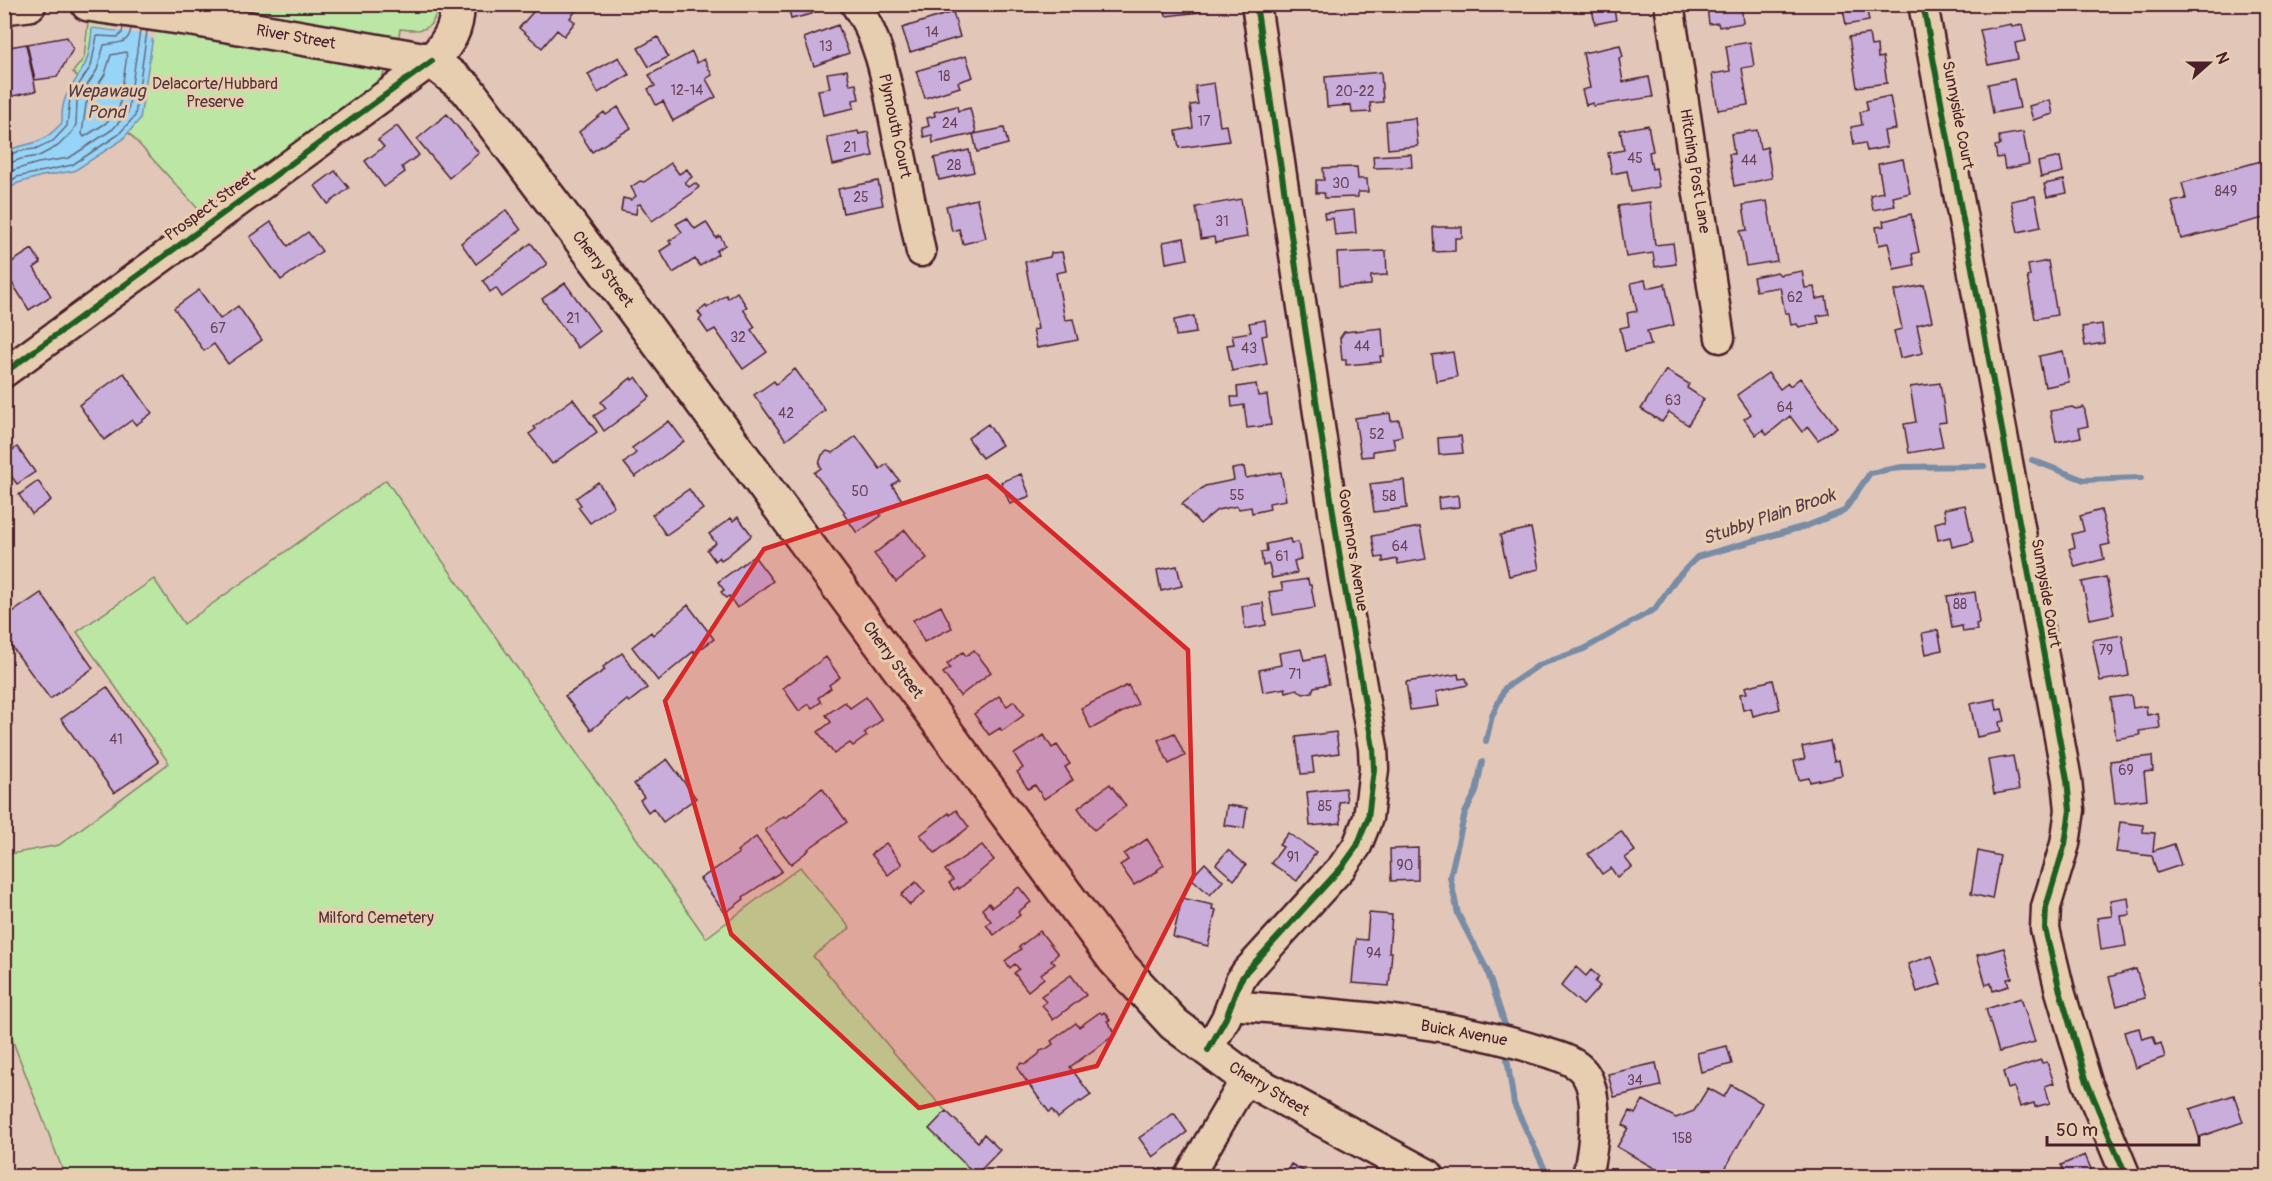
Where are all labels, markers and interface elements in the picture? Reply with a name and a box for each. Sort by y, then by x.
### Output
street label: River Street [255,20,338,54]
house number: 14 [925,24,939,41]
north arrow [2179,33,2239,93]
house number: 13 [819,38,833,55]
text: N [2211,49,2233,67]
street label: Sunnyside Court [1938,59,1978,171]
house number: 18 [938,68,950,85]
street label: Plymouth Court [874,72,916,181]
park label: Delacorte/Hubbard Preserve [152,74,278,112]
water label: Wepawaug Pond [66,80,148,124]
house number: 12-14 [671,82,703,99]
house number: 20-22 [1335,83,1375,100]
street label: Hitching Post Lane [1675,107,1715,235]
house number: 17 [1198,113,1211,130]
house number: 24 [942,115,958,132]
house number: 21 [843,139,857,156]
house number: 45 [1627,150,1643,167]
house number: 44 [1741,152,1757,169]
house number: 28 [947,157,961,174]
street label: Prospect Street [161,166,259,245]
house number: 30 [1332,175,1350,192]
house number: 849 [2215,183,2237,200]
house number: 25 [853,189,869,206]
house number: 31 [1215,213,1229,230]
street label: Cherry Street [568,227,639,312]
house number: 62 [1787,289,1803,306]
house number: 21 [566,310,580,327]
house number: 67 [210,320,226,337]
house number: 32 [730,329,746,346]
house number: 44 [1354,338,1370,355]
house number: 43 [1241,340,1257,357]
house number: 63 [1665,392,1681,409]
house number: 64 [1777,399,1793,416]
house number: 42 [778,405,794,422]
house number: 52 [1369,426,1385,443]
house number: 50 [851,483,869,500]
water label: Stubby Plain Brook [1700,483,1840,550]
house number: 55 [1229,487,1245,504]
street label: Governors Avenue [1333,487,1373,613]
house number: 58 [1382,488,1396,505]
street label: Sunnyside Court [2027,537,2065,649]
house number: 64 [1392,538,1408,555]
house number: 61 [1275,548,1289,565]
house number: 88 [1953,596,1967,613]
street label: Cherry Street [858,618,928,703]
house number: 79 [2099,642,2113,659]
house number: 71 [1289,666,1301,683]
house number: 41 [109,731,123,748]
house number: 69 [2118,762,2134,779]
house number: 85 [1318,798,1332,815]
house number: 91 [1287,849,1299,866]
house number: 90 [1397,857,1413,874]
park label: Milford Cemetery [318,908,434,928]
house number: 94 [1366,945,1382,962]
street label: Buick Avenue [1419,1016,1509,1050]
street label: Cherry Street [1225,1057,1313,1121]
house number: 34 [1627,1072,1643,1089]
scale bar [2047,1109,2198,1147]
text: 50 m [2056,1119,2098,1142]
house number: 158 [1672,1130,1692,1147]

